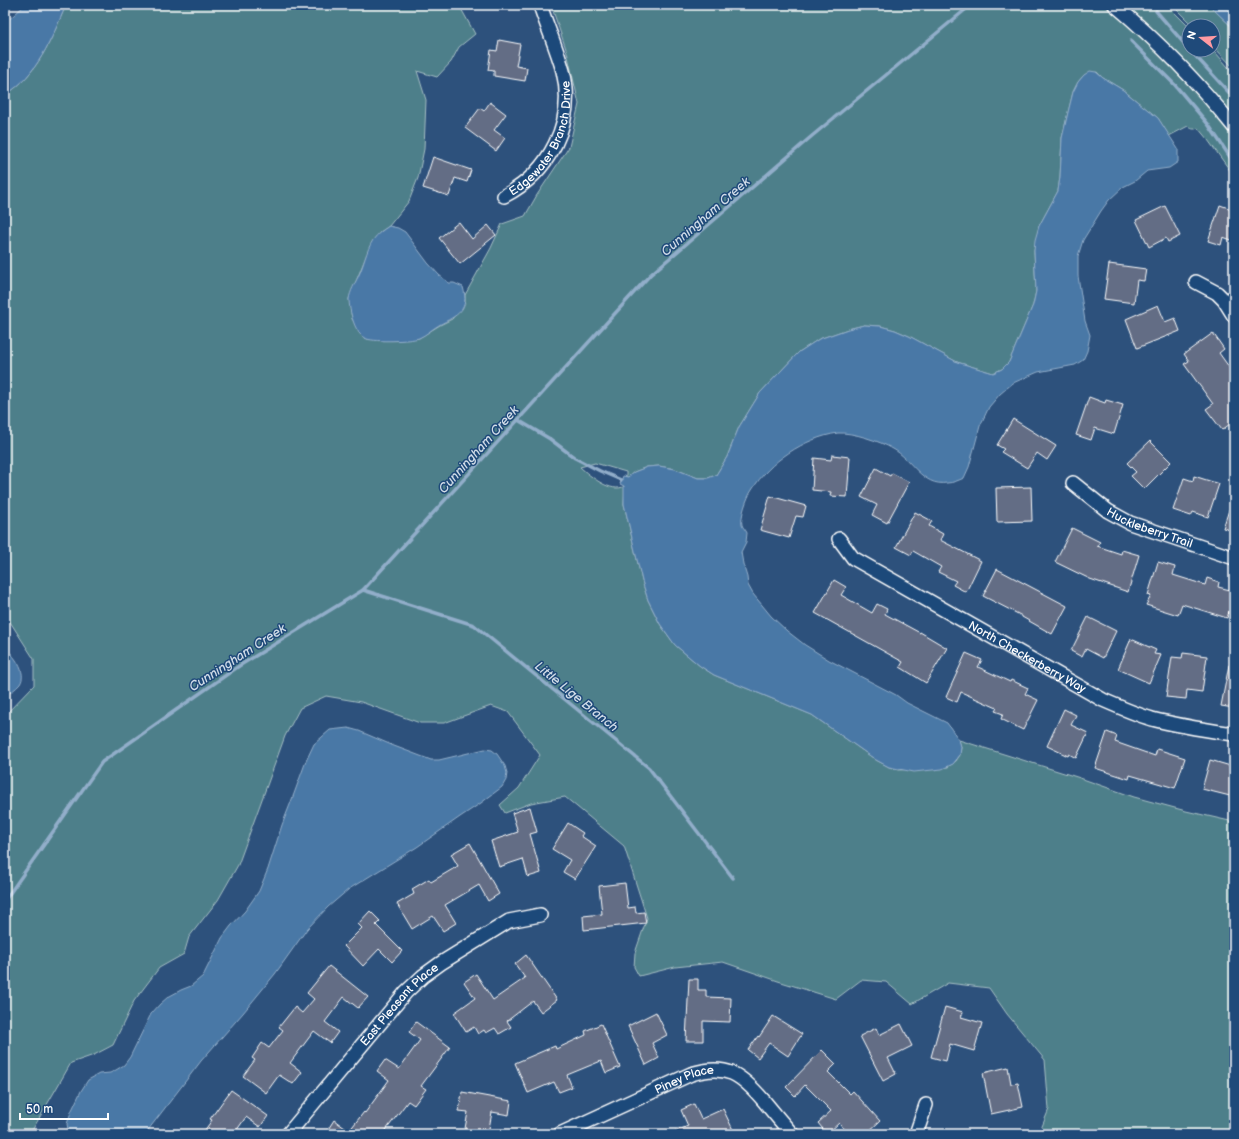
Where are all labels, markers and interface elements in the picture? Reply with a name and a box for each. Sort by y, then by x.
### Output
north arrow [1181,18,1221,58]
text: N [1184,29,1199,41]
street label: Edgewater Branch Drive [506,80,574,199]
water label: Cunningham Creek [658,173,754,260]
water label: Cunningham Creek [435,402,523,497]
street label: Huckleberry Trail [1104,505,1195,552]
street label: North Checkerberry Way [966,618,1089,697]
water label: Cunningham Creek [186,620,290,695]
water label: Little Lige Branch [531,658,621,735]
street label: East Pleasant Place [357,960,442,1049]
street label: Piney Place [652,1063,715,1098]
scale bar [20,1095,108,1121]
text: 50 m [26,1102,53,1117]

